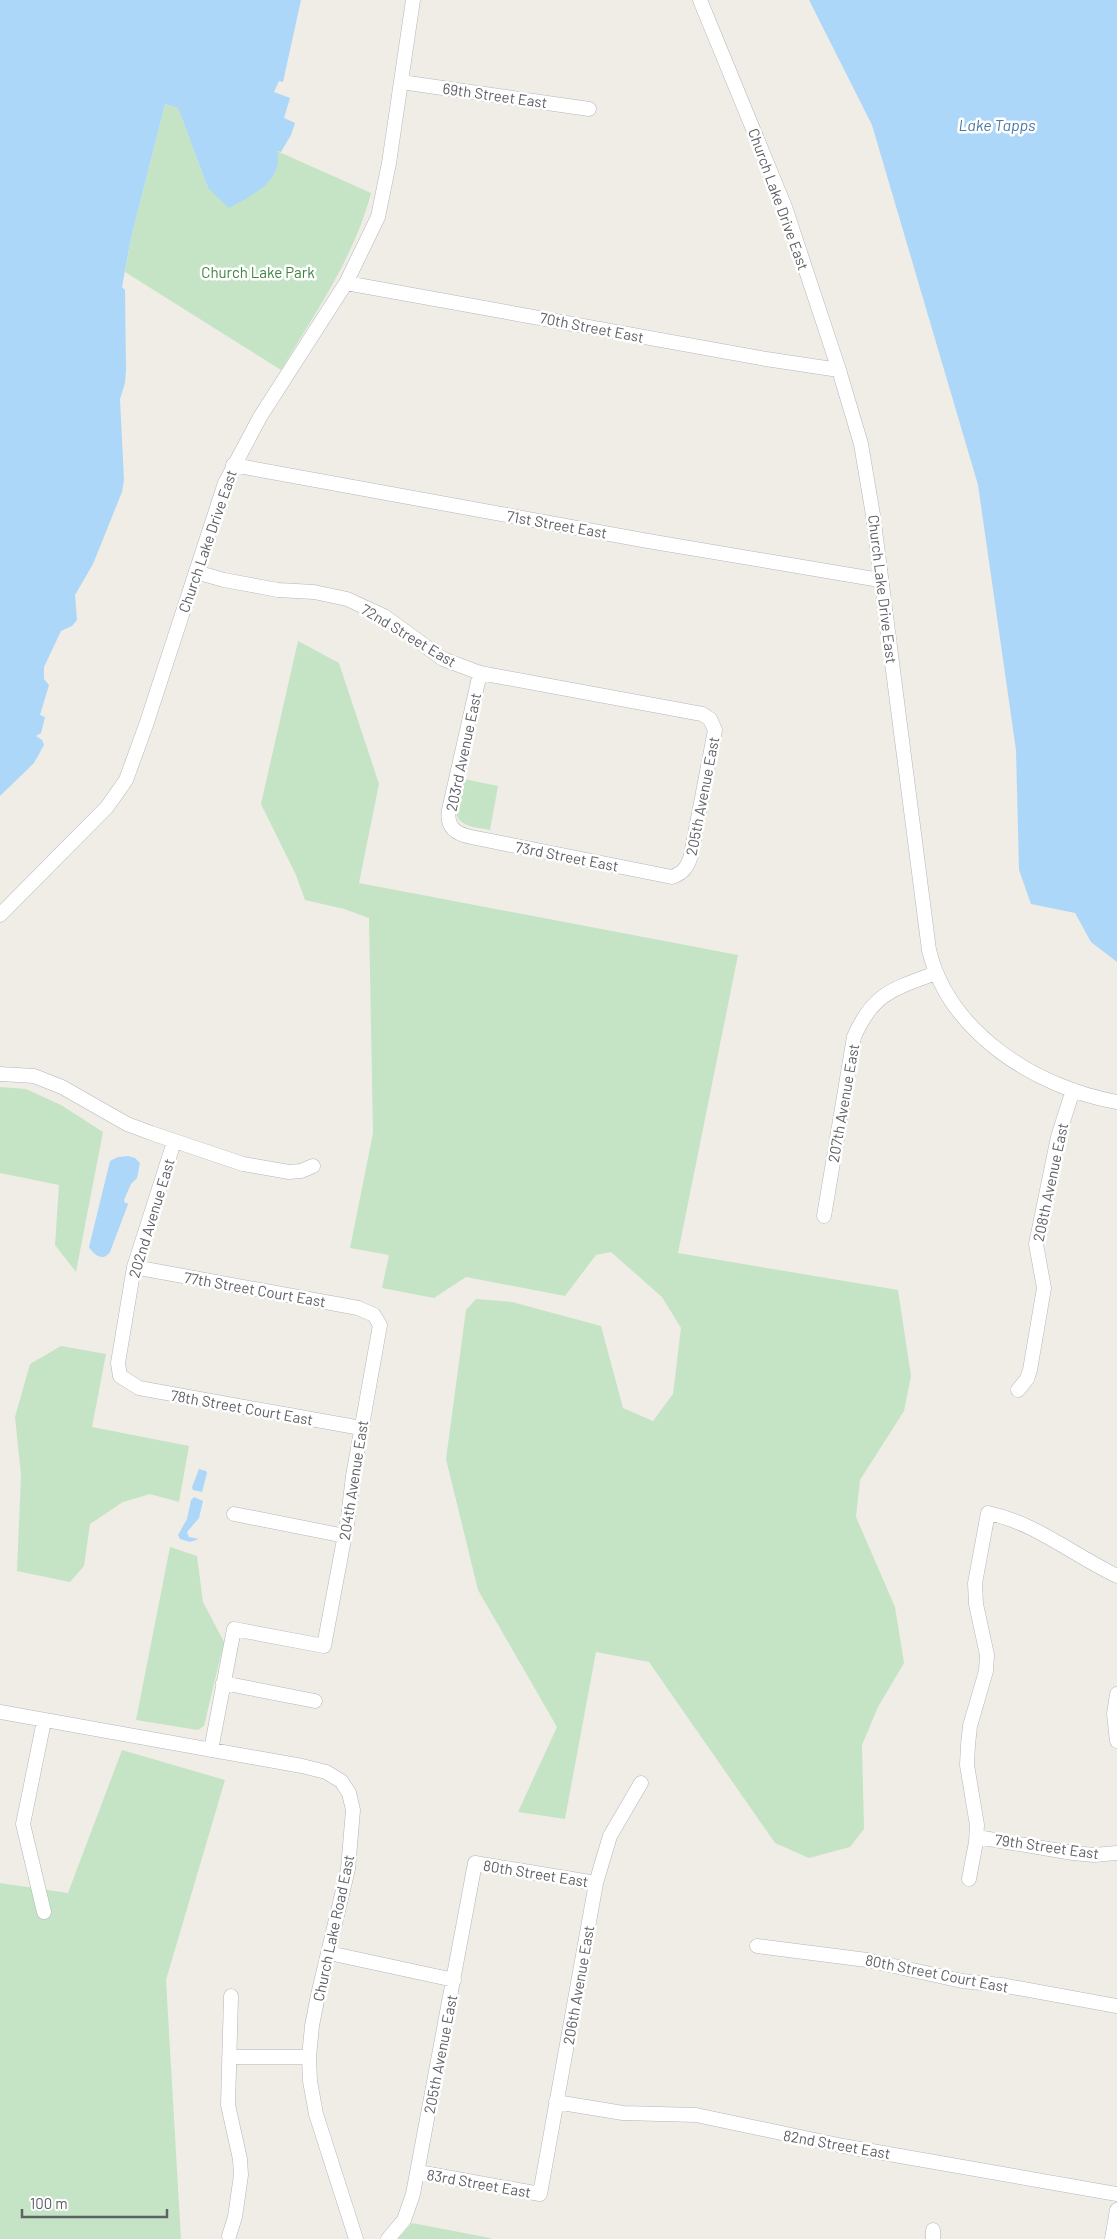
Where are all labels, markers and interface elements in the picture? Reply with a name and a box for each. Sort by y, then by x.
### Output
street label: 69th Street East [442,79,548,111]
water label: Lake Tapps [958,115,1036,134]
street label: Church Lake Drive East [745,126,813,272]
park label: Church Lake Park [201,263,315,281]
street label: 70th Street East [539,308,645,346]
street label: Church Lake Drive East [174,467,240,615]
street label: 71st Street East [506,506,608,542]
street label: Church Lake Drive East [865,514,901,664]
street label: 72nd Street East [358,600,460,670]
street label: 203rd Avenue East [442,691,484,813]
street label: 205th Avenue East [682,735,722,857]
street label: 73rd Street East [514,837,620,875]
street label: 207th Avenue East [824,1042,862,1164]
street label: 208th Avenue East [1029,1121,1071,1243]
street label: 202nd Avenue East [124,1156,178,1280]
street label: 77th Street Court East [183,1268,327,1310]
street label: 78th Street Court East [169,1386,315,1428]
street label: 204th Avenue East [335,1419,371,1541]
street label: 79th Street East [994,1830,1100,1862]
street label: Church Lake Road East [309,1853,357,2003]
street label: 80th Street East [482,1856,590,1890]
street label: 206th Avenue East [559,1924,597,2046]
street label: 80th Street Court East [864,1950,1010,1996]
street label: 205th Avenue East [420,1993,460,2115]
street label: 82nd Street East [782,2126,892,2162]
street label: 83rd Street East [426,2165,532,2201]
scale bar [22,2186,168,2218]
text: 100 m [30,2194,68,2212]

